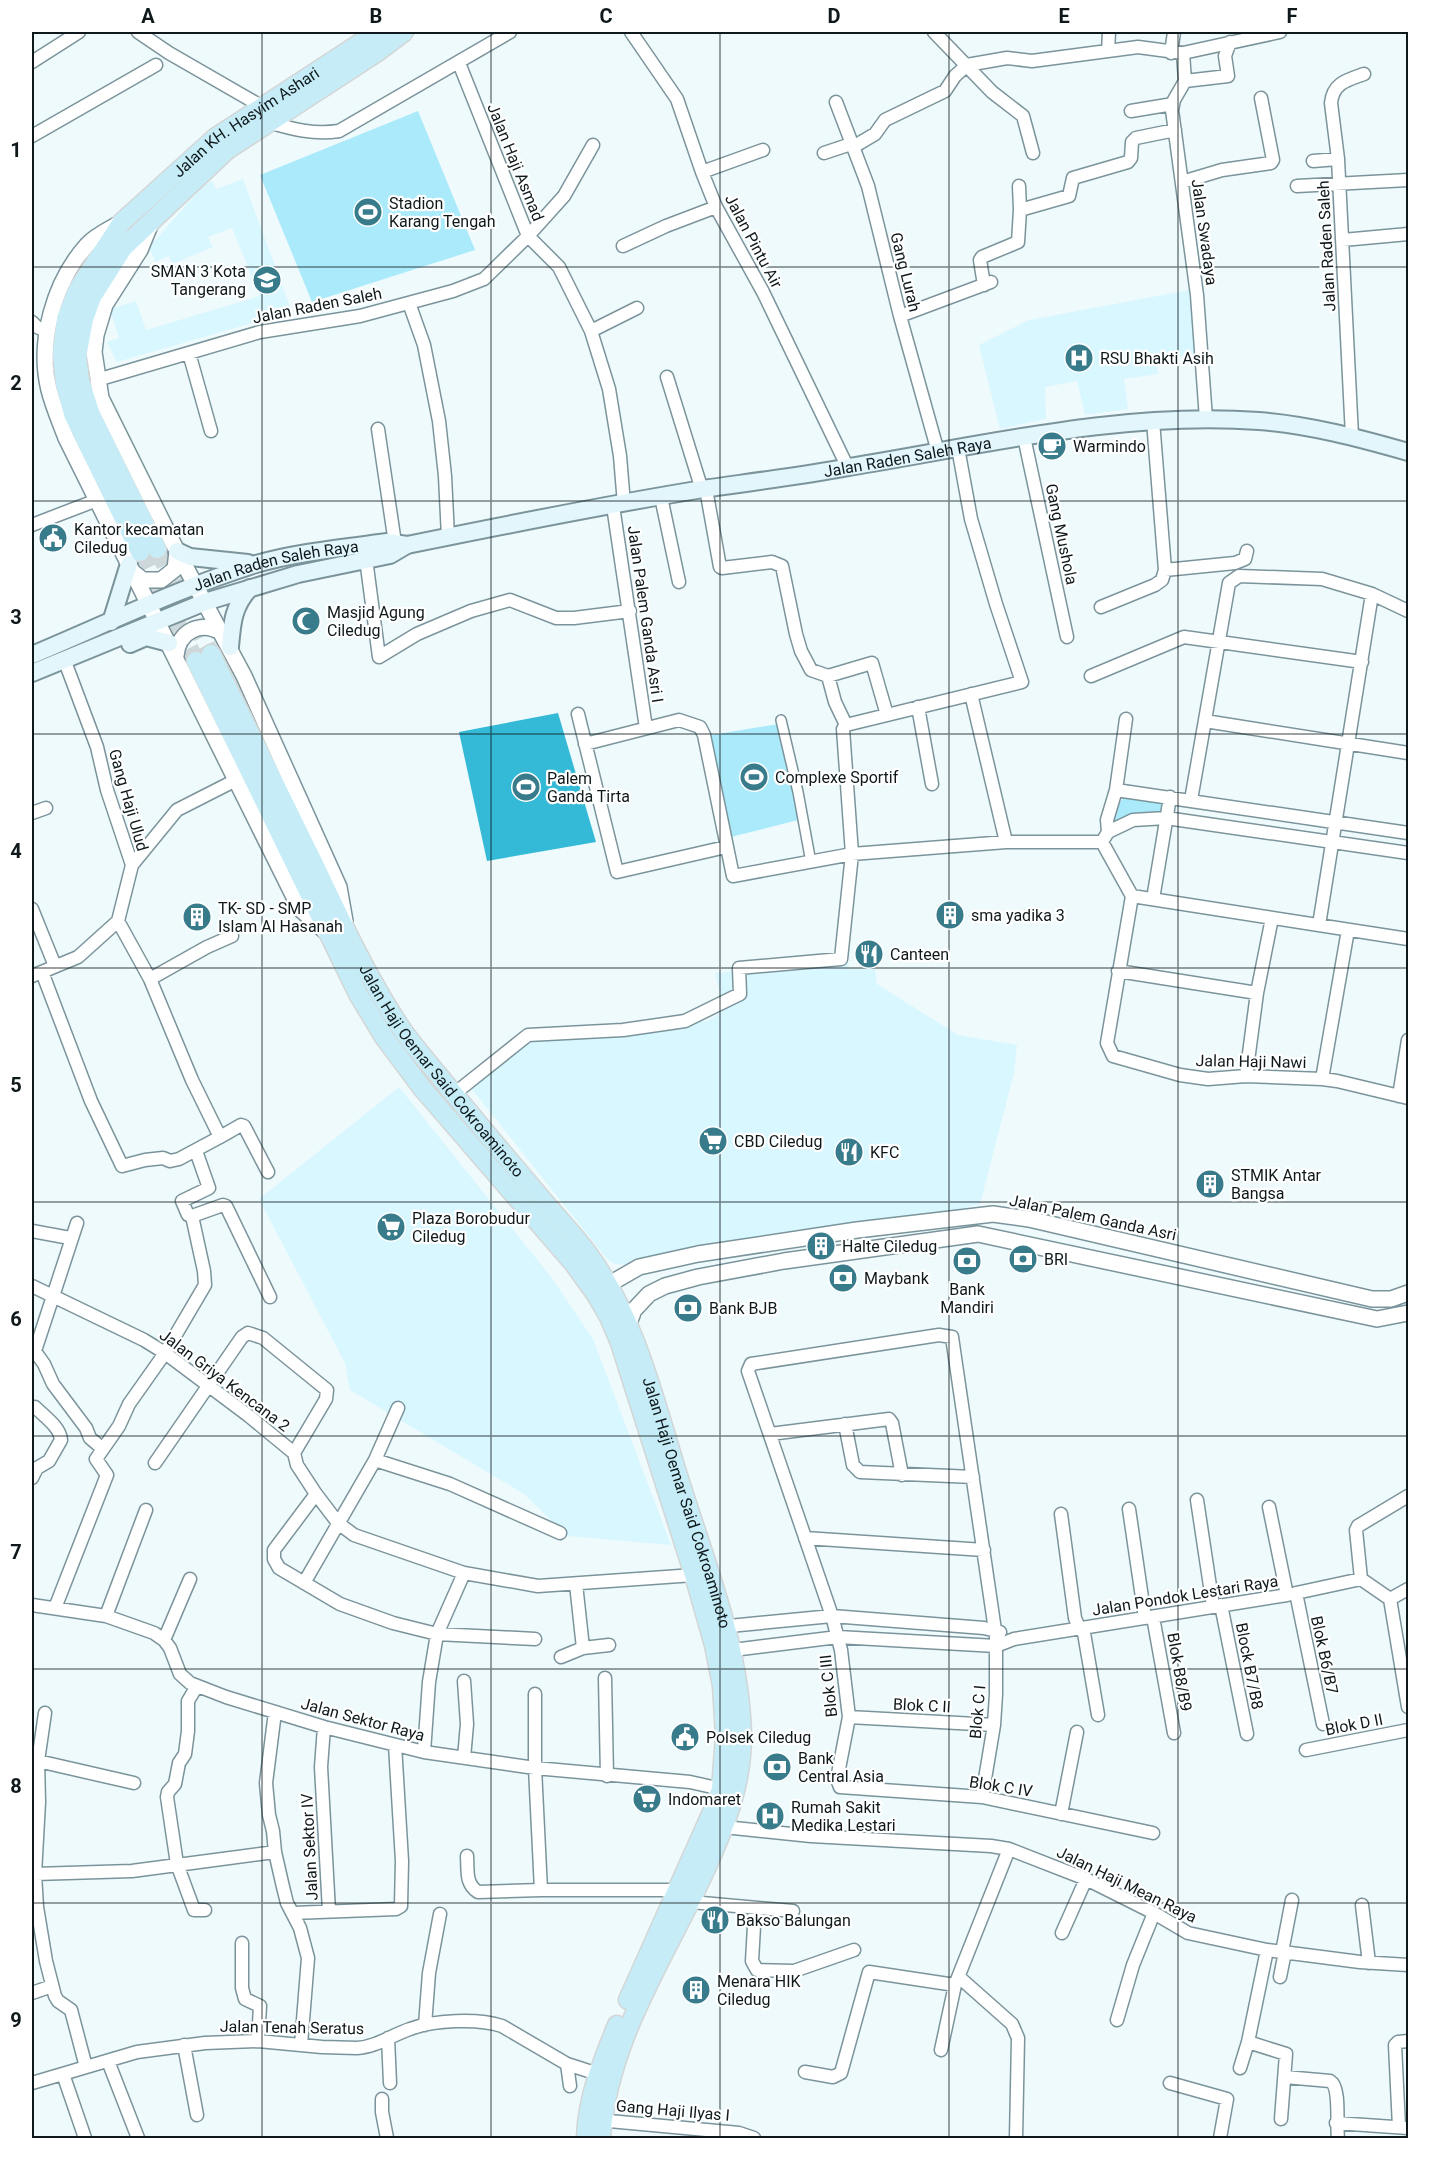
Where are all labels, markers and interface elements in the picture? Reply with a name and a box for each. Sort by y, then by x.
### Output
text: A [141,4,155,28]
text: B [370,4,382,28]
text: C [599,4,613,28]
text: D [828,4,841,28]
text: E [1058,4,1070,28]
text: F [1287,4,1298,28]
street label: Jalan KH. Hasyim Ashari [169,63,323,181]
street label: Jalan Haji Asmad [483,101,548,224]
text: 1 [10,138,22,162]
street label: Jalan Swadaya [1188,178,1221,286]
street label: Jalan Raden Saleh [1314,180,1339,312]
street label: Jalan Pintu Air [721,191,787,292]
place label: Stadion Karang Tengah [389,194,496,231]
sports icon: Stadion Karang Tengah [352,196,384,228]
street label: Gang Lurah [886,230,925,314]
place label: SMAN 3 Kota Tangerang [151,262,246,299]
school or university icon: SMAN 3 Kota Tangerang [251,264,283,296]
street label: Jalan Raden Saleh [251,284,383,327]
hospital icon: RSU Bhakti Asih [1063,342,1095,374]
place label: RSU Bhakti Asih [1100,349,1214,368]
text: 2 [10,371,22,395]
cafe icon: Warmindo [1036,430,1068,462]
street label: Jalan Raden Saleh Raya [822,433,993,481]
place label: Warmindo [1073,437,1146,456]
street label: Gang Mushola [1042,482,1082,586]
place label: Kantor kecamatan Ciledug [74,520,204,557]
public building icon: Kantor kecamatan Ciledug [37,522,69,554]
street label: Jalan Palem Ganda Asri I [624,524,667,704]
street label: Jalan Raden Saleh Raya [191,537,360,595]
place label: Masjid Agung Ciledug [327,603,425,640]
text: 3 [10,605,22,629]
mosque icon: Masjid Agung Ciledug [290,605,322,637]
street label: Gang Haji Ulud [105,747,152,853]
sports icon: Complexe Sportif [738,761,770,793]
place label: Complexe Sportif [775,768,899,787]
place label: Palem Ganda Tirta [547,769,630,806]
sports icon: Palem Ganda Tirta [510,771,542,803]
text: 4 [10,839,22,863]
place label: TK- SD - SMP Islam Al Hasanah [218,899,343,936]
building icon: sma yadika 3 [934,899,966,931]
building icon: TK- SD - SMP Islam Al Hasanah [181,901,213,933]
place label: sma yadika 3 [971,906,1065,925]
restaurant icon: Canteen [853,938,885,970]
place label: Canteen [890,945,949,964]
street label: Jalan Haji Oemar Said Cokroaminoto [355,961,528,1181]
street label: Jalan Haji Nawi [1195,1051,1307,1072]
text: 5 [10,1073,22,1097]
supermarket icon: CBD Ciledug [697,1125,729,1157]
place label: CBD Ciledug [734,1132,822,1151]
restaurant icon: KFC [833,1136,865,1168]
place label: KFC [870,1143,899,1162]
place label: STMIK Antar Bangsa [1231,1166,1322,1203]
building icon: STMIK Antar Bangsa [1194,1168,1226,1200]
street label: Jalan Palem Ganda Asri [1008,1191,1178,1244]
place label: Plaza Borobudur Ciledug [412,1209,530,1246]
supermarket icon: Plaza Borobudur Ciledug [375,1211,407,1243]
building icon: Halte Ciledug [805,1230,837,1262]
place label: Halte Ciledug [842,1237,937,1256]
bank icon: BRI [1007,1243,1039,1275]
bank icon: Bank Mandiri [951,1245,983,1277]
place label: BRI [1044,1250,1068,1269]
bank icon: Maybank [827,1262,859,1294]
place label: Maybank [864,1269,930,1288]
place label: Bank Mandiri [940,1280,994,1317]
bank icon: Bank BJB [672,1292,704,1324]
place label: Bank BJB [709,1299,777,1318]
text: 6 [10,1307,22,1331]
street label: Jalan Griya Kencana 2 [156,1325,294,1436]
street label: Jalan Haji Oemar Said Cokroaminoto [638,1375,735,1630]
text: 7 [10,1540,22,1564]
street label: Jalan Pondok Lestari Raya [1091,1571,1280,1620]
street label: Blok B6/B7 [1307,1614,1342,1696]
street label: Block B7/B8 [1232,1621,1267,1711]
street label: Blok B8/B9 [1163,1631,1196,1713]
street label: Blok C III [816,1654,841,1718]
street label: Blok C I [966,1684,989,1740]
street label: Jalan Sektor Raya [299,1694,427,1745]
street label: Blok C II [892,1694,952,1717]
street label: Blok D II [1324,1710,1384,1739]
public building icon: Polsek Ciledug [669,1721,701,1753]
place label: Polsek Ciledug [706,1728,811,1747]
place label: Bank Central Asia [798,1749,884,1786]
bank icon: Bank Central Asia [761,1751,793,1783]
street label: Blok C IV [968,1772,1034,1801]
text: 8 [10,1774,22,1798]
supermarket icon: Indomaret [631,1783,663,1815]
place label: Indomaret [668,1790,741,1809]
street label: Jalan Sektor IV [297,1793,322,1901]
place label: Rumah Sakit Medika Lestari [791,1798,896,1835]
hospital icon: Rumah Sakit Medika Lestari [754,1800,786,1832]
street label: Jalan Haji Mean Raya [1054,1842,1200,1927]
restaurant icon: Bakso Balungan [699,1904,731,1936]
place label: Bakso Balungan [736,1911,851,1930]
place label: Menara HIK Ciledug [717,1972,802,2009]
building icon: Menara HIK Ciledug [680,1974,712,2006]
text: 9 [10,2008,22,2032]
street label: Jalan Tenah Seratus [220,2017,364,2038]
street label: Gang Haji Ilyas I [615,2096,731,2125]

